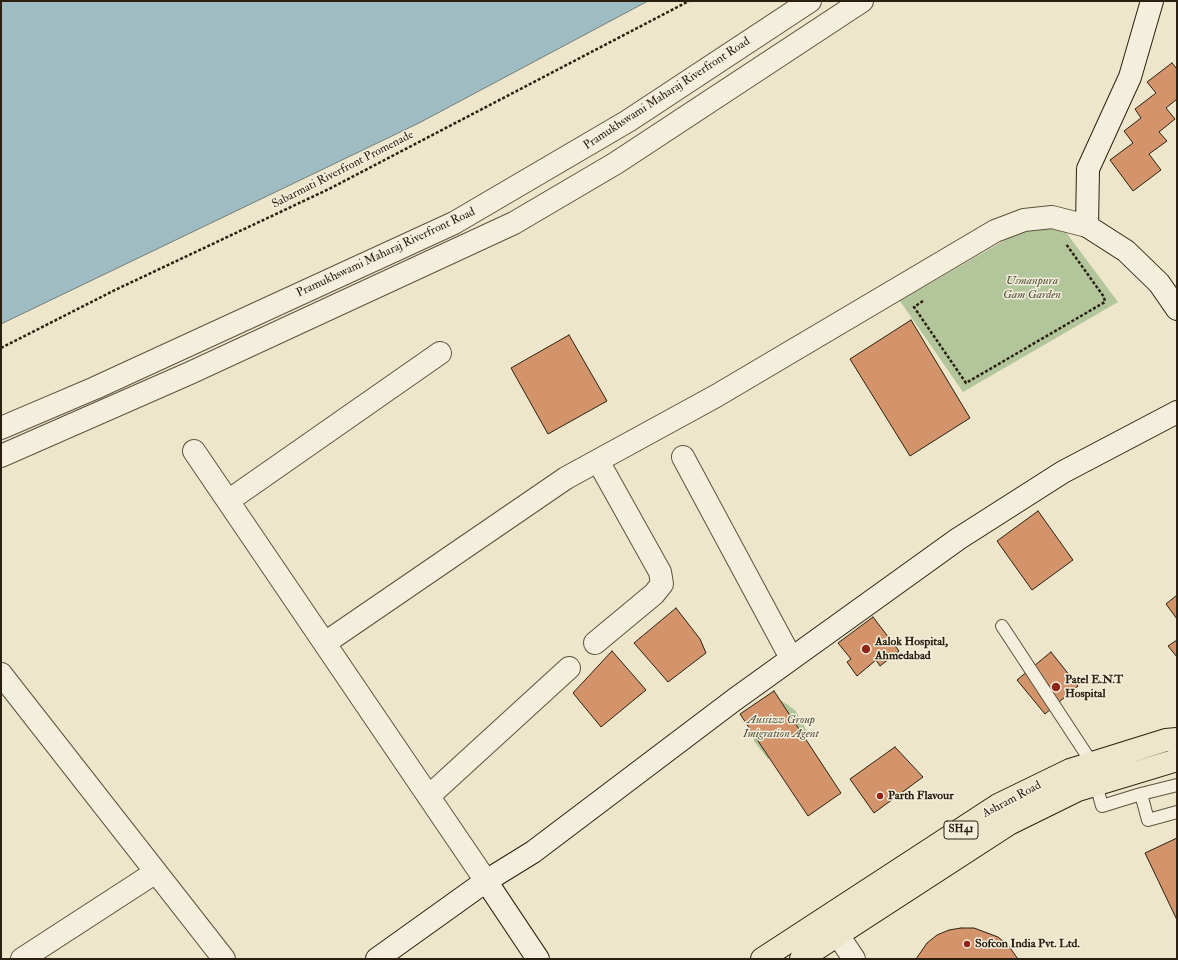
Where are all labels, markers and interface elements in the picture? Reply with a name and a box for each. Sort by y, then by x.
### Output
street label: Pramukhswami Maharaj Riverfront Road [581,35,753,153]
street label: Sabarmati Riverfront Promenade [270,128,416,212]
street label: Pramukhswami Maharaj Riverfront Road [294,205,478,301]
park label: Usmanpura Gam Garden [1003,274,1061,302]
place label: Aalok Hospital, Ahmedabad [875,635,948,663]
marker: Aalok Hospital, Ahmedabad [860,643,872,655]
place label: Patel E.N.T Hospital [1065,673,1123,701]
marker: Patel E.N.T Hospital [1050,681,1062,693]
park label: Aussizz Group Imigration Agent [743,713,819,741]
street label: Ashram Road [980,779,1044,821]
place label: Parth Flavour [888,789,954,803]
marker: Parth Flavour [875,791,885,801]
road number: SH41 [944,821,978,839]
place label: Sofcon India Pvt. Ltd. [975,937,1080,951]
marker: Sofcon India Pvt. Ltd. [962,939,972,949]

